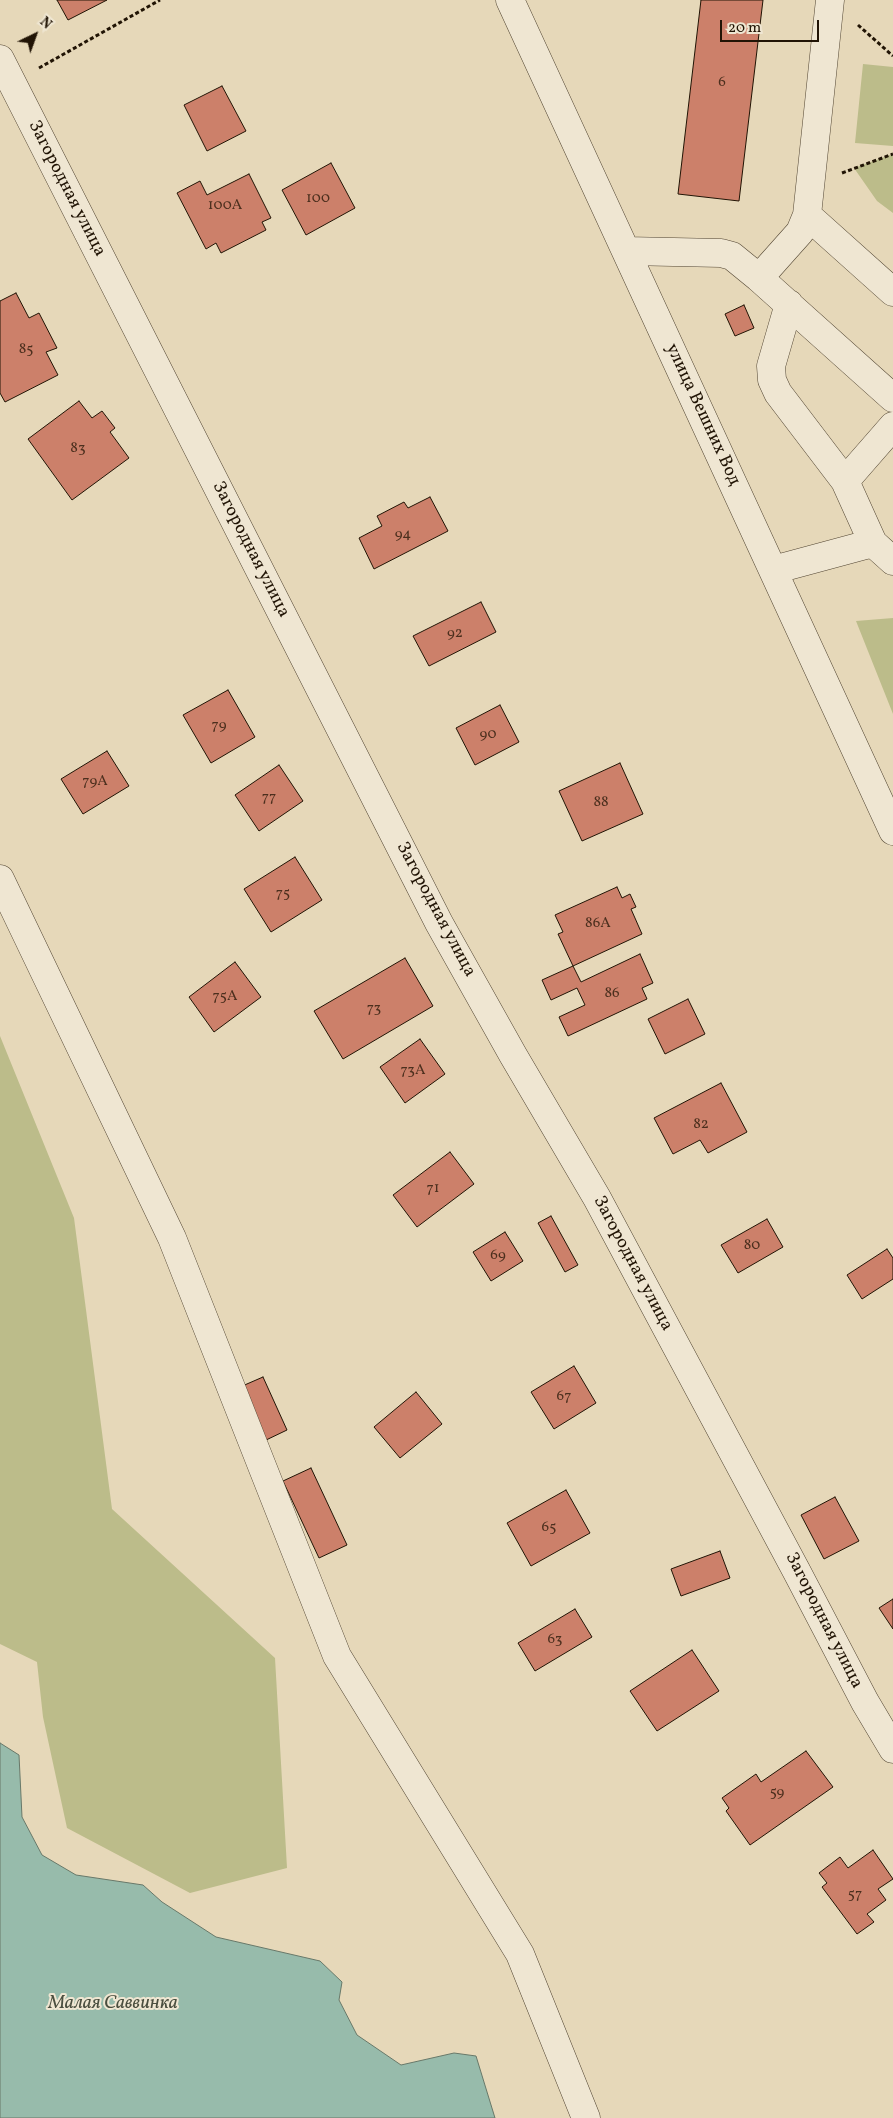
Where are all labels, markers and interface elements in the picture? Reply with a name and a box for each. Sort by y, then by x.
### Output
north arrow [10,10,60,60]
scale bar [723,10,822,42]
text: N [35,13,56,34]
text: 20 m [728,18,761,39]
house number: 6 [718,74,726,92]
street label: Загородная улица [22,117,110,261]
house number: 100 [306,190,330,208]
house number: 100А [208,197,242,215]
house number: 85 [19,341,33,359]
street label: улица Вешних Вод [660,341,744,489]
house number: 83 [70,440,86,458]
street label: Загородная улица [206,478,294,622]
house number: 94 [395,526,411,544]
house number: 92 [447,625,463,643]
house number: 79 [212,717,226,735]
house number: 90 [479,726,497,744]
house number: 79А [82,773,108,791]
house number: 77 [262,789,276,807]
house number: 88 [593,794,609,812]
street label: Загородная улица [390,839,480,981]
house number: 75 [276,885,290,903]
house number: 86А [585,915,611,933]
house number: 86 [604,985,620,1003]
house number: 75А [212,988,238,1006]
house number: 73 [367,1000,381,1018]
house number: 73А [400,1062,426,1080]
house number: 82 [693,1116,709,1134]
house number: 71 [426,1180,440,1198]
street label: Загородная улица [587,1193,677,1335]
house number: 80 [744,1237,760,1255]
house number: 69 [490,1247,506,1265]
house number: 67 [557,1388,571,1406]
house number: 65 [542,1519,556,1537]
street label: Загородная улица [779,1549,867,1693]
house number: 63 [547,1631,563,1649]
house number: 59 [770,1784,784,1802]
house number: 57 [848,1886,862,1904]
water label: Малая Саввинка [48,1994,178,2016]

